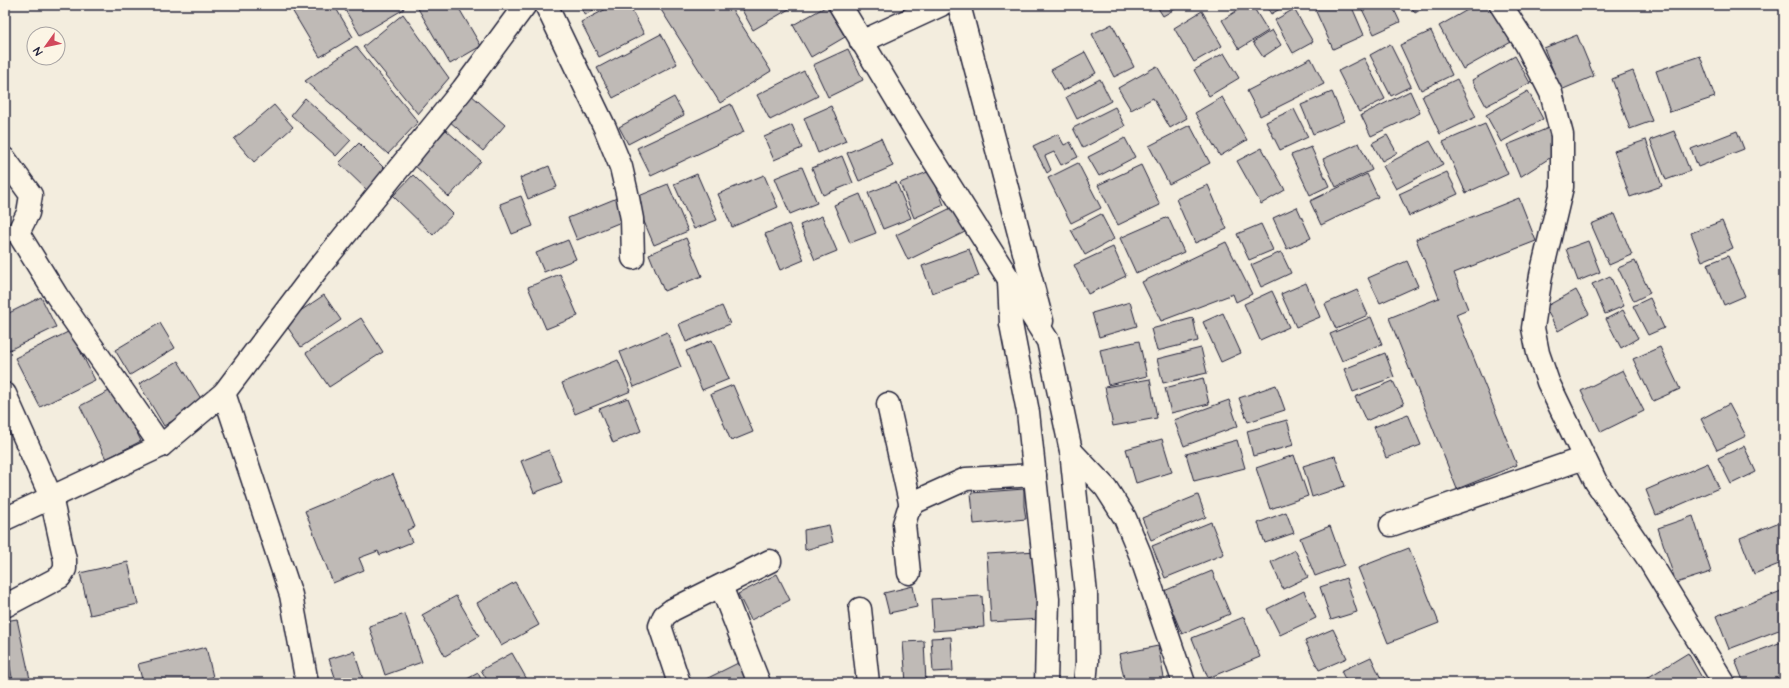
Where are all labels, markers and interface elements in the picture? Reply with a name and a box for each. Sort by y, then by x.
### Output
north arrow [26,26,66,66]
text: N [30,44,46,58]

